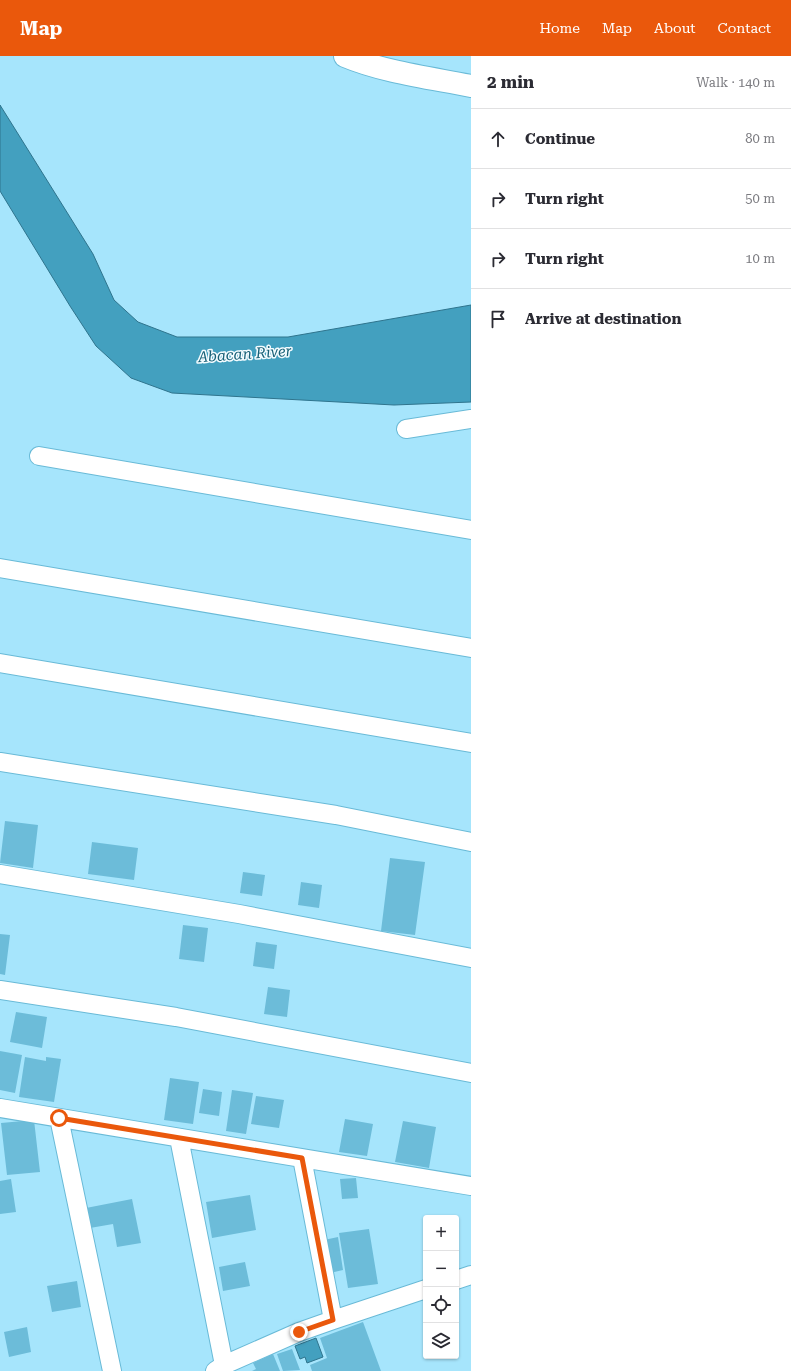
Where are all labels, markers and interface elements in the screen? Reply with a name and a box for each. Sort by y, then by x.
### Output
text: Map [20,17,62,40]
text: Home [539,20,580,36]
text: Map [602,20,632,36]
text: About [654,20,696,36]
text: Contact [718,20,771,36]
text: 2 min [487,72,534,92]
text: Walk · 140 m [696,75,775,90]
icon: ahead [487,128,509,150]
text: Continue [525,130,595,148]
text: 80 m [745,131,775,146]
icon: right [487,188,509,210]
text: Turn right [525,190,604,208]
text: 50 m [745,191,775,206]
icon: right [487,248,509,270]
text: Turn right [525,250,604,268]
text: 10 m [745,251,775,266]
icon: arrive [487,308,509,330]
text: Arrive at destination [525,310,681,328]
water label: Abacan River [197,342,293,366]
route start [50,1109,68,1127]
map controls [423,1215,459,1359]
button: + [423,1215,459,1251]
button: − [423,1251,459,1287]
button: locate [423,1287,459,1323]
route end [290,1323,308,1341]
button: layers [423,1323,459,1359]

